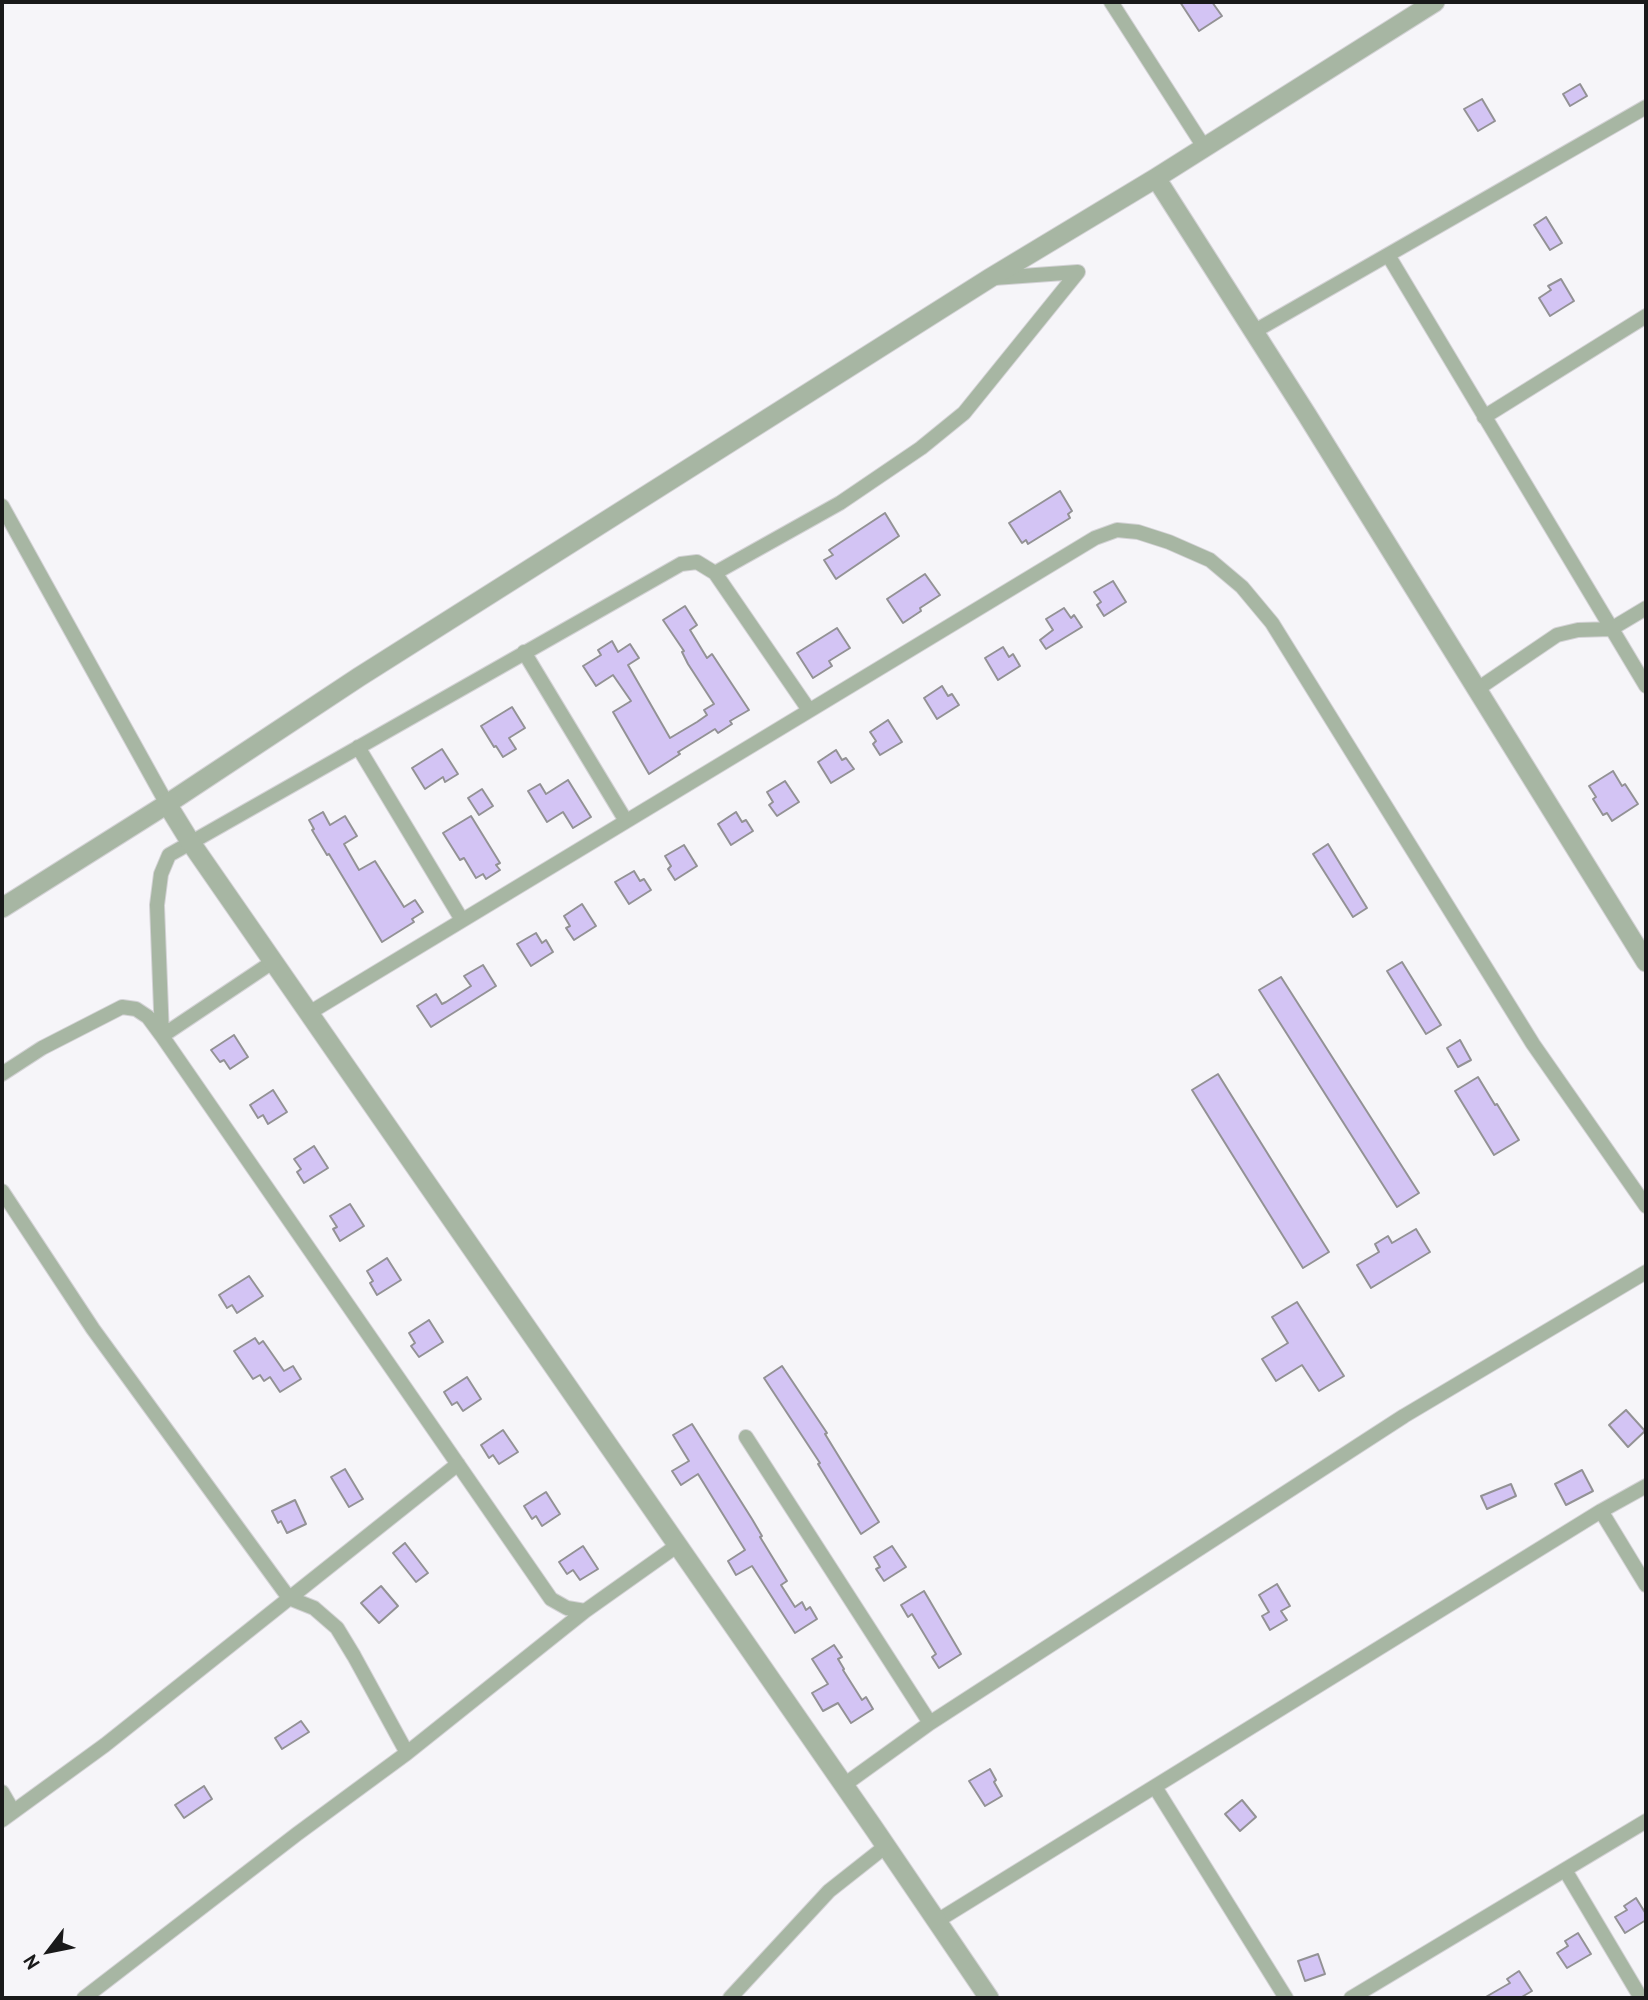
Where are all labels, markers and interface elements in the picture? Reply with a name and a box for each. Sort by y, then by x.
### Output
north arrow [14,1916,84,1986]
text: N [18,1950,45,1974]

